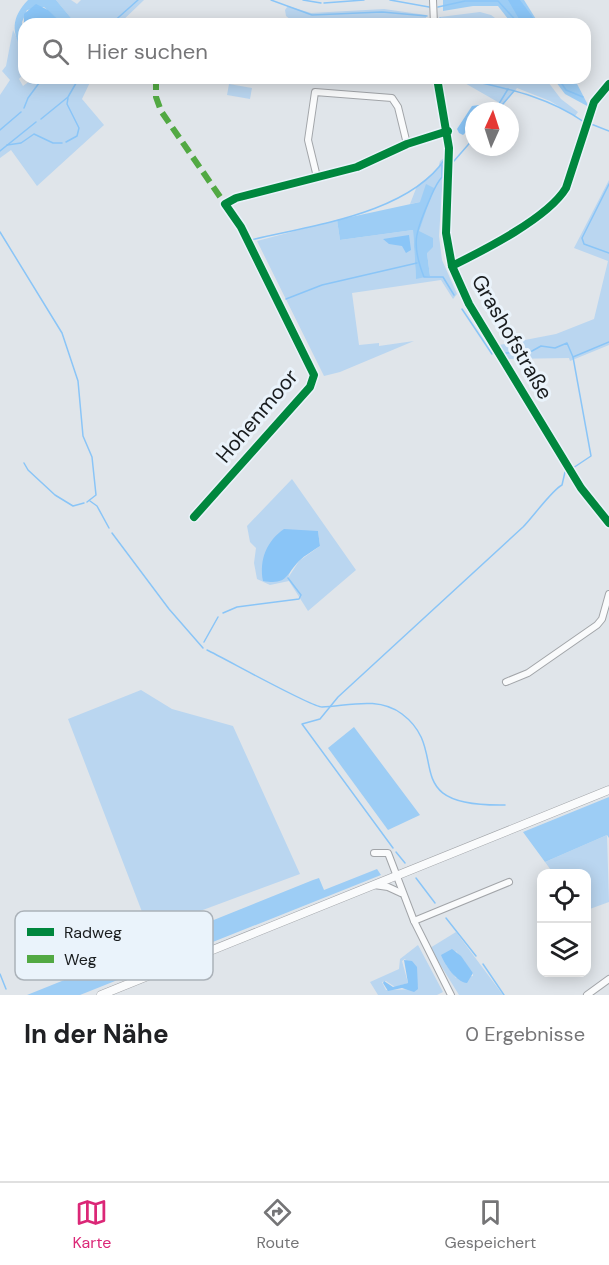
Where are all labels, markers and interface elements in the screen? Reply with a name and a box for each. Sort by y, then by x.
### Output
search box [18,18,591,84]
icon: search [39,35,72,68]
text: Hier suchen [87,37,208,66]
north arrow [465,102,519,156]
street label: Grashofstraße [465,269,559,405]
street label: Hohenmoor [210,363,305,469]
map controls [537,869,591,977]
button: locate [537,869,591,923]
legend [15,911,213,980]
text: Radweg [64,922,122,943]
button: layers [537,923,591,977]
text: Weg [64,949,97,970]
text: In der Nähe [24,1017,169,1051]
text: 0 Ergebnisse [465,1021,585,1047]
tab: Karte [73,1196,111,1253]
tab: Route [257,1196,299,1253]
tab: Gespeichert [445,1196,536,1253]

